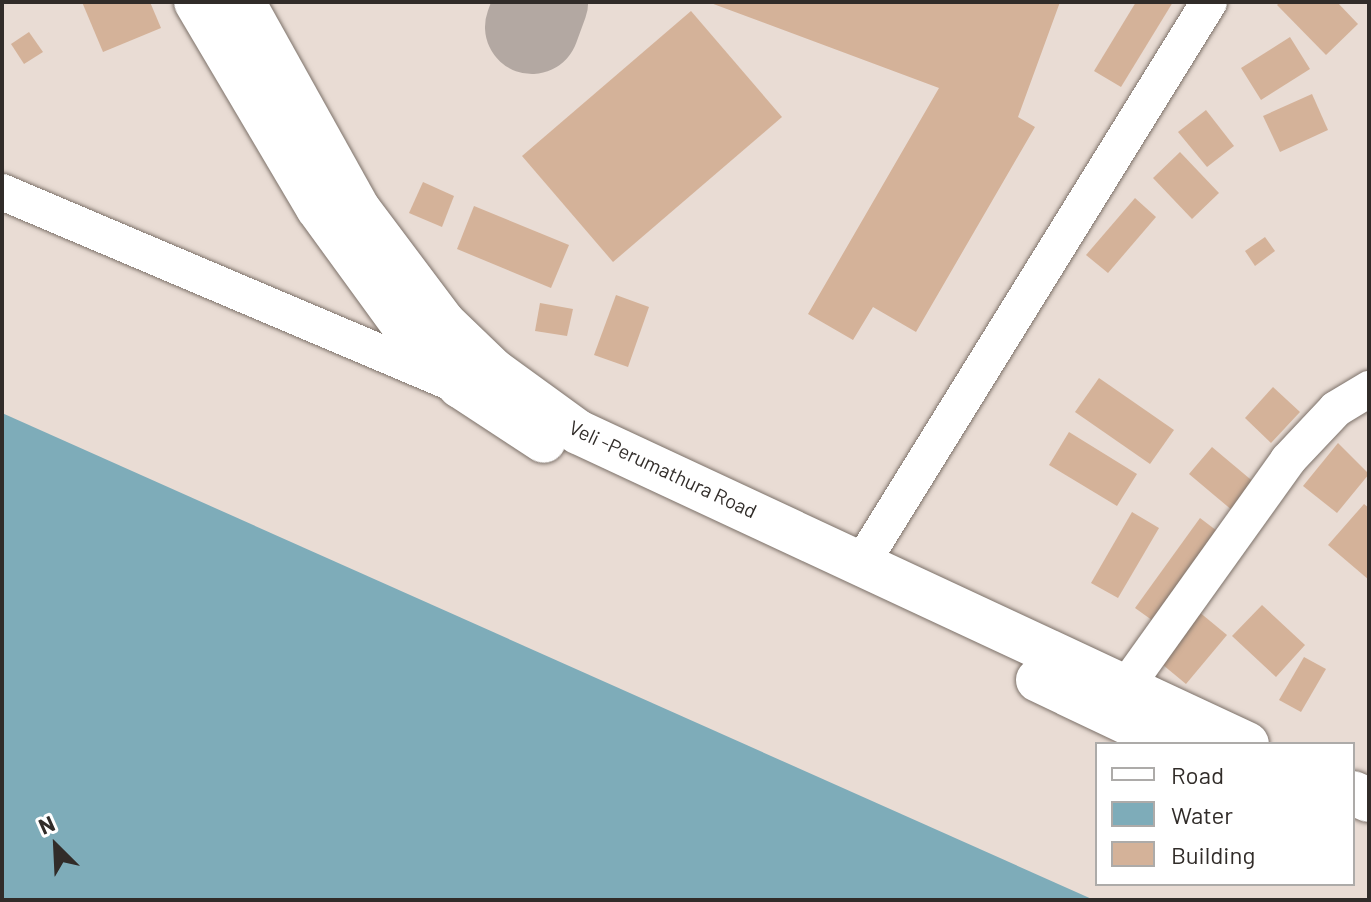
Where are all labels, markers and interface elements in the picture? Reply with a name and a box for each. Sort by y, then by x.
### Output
street label: Veli -Perumathura Road [565,415,761,523]
legend [1095,742,1355,886]
text: Road [1171,760,1224,789]
text: Water [1171,800,1233,829]
north arrow [16,806,96,886]
text: N [34,809,58,839]
text: Building [1171,840,1255,869]

